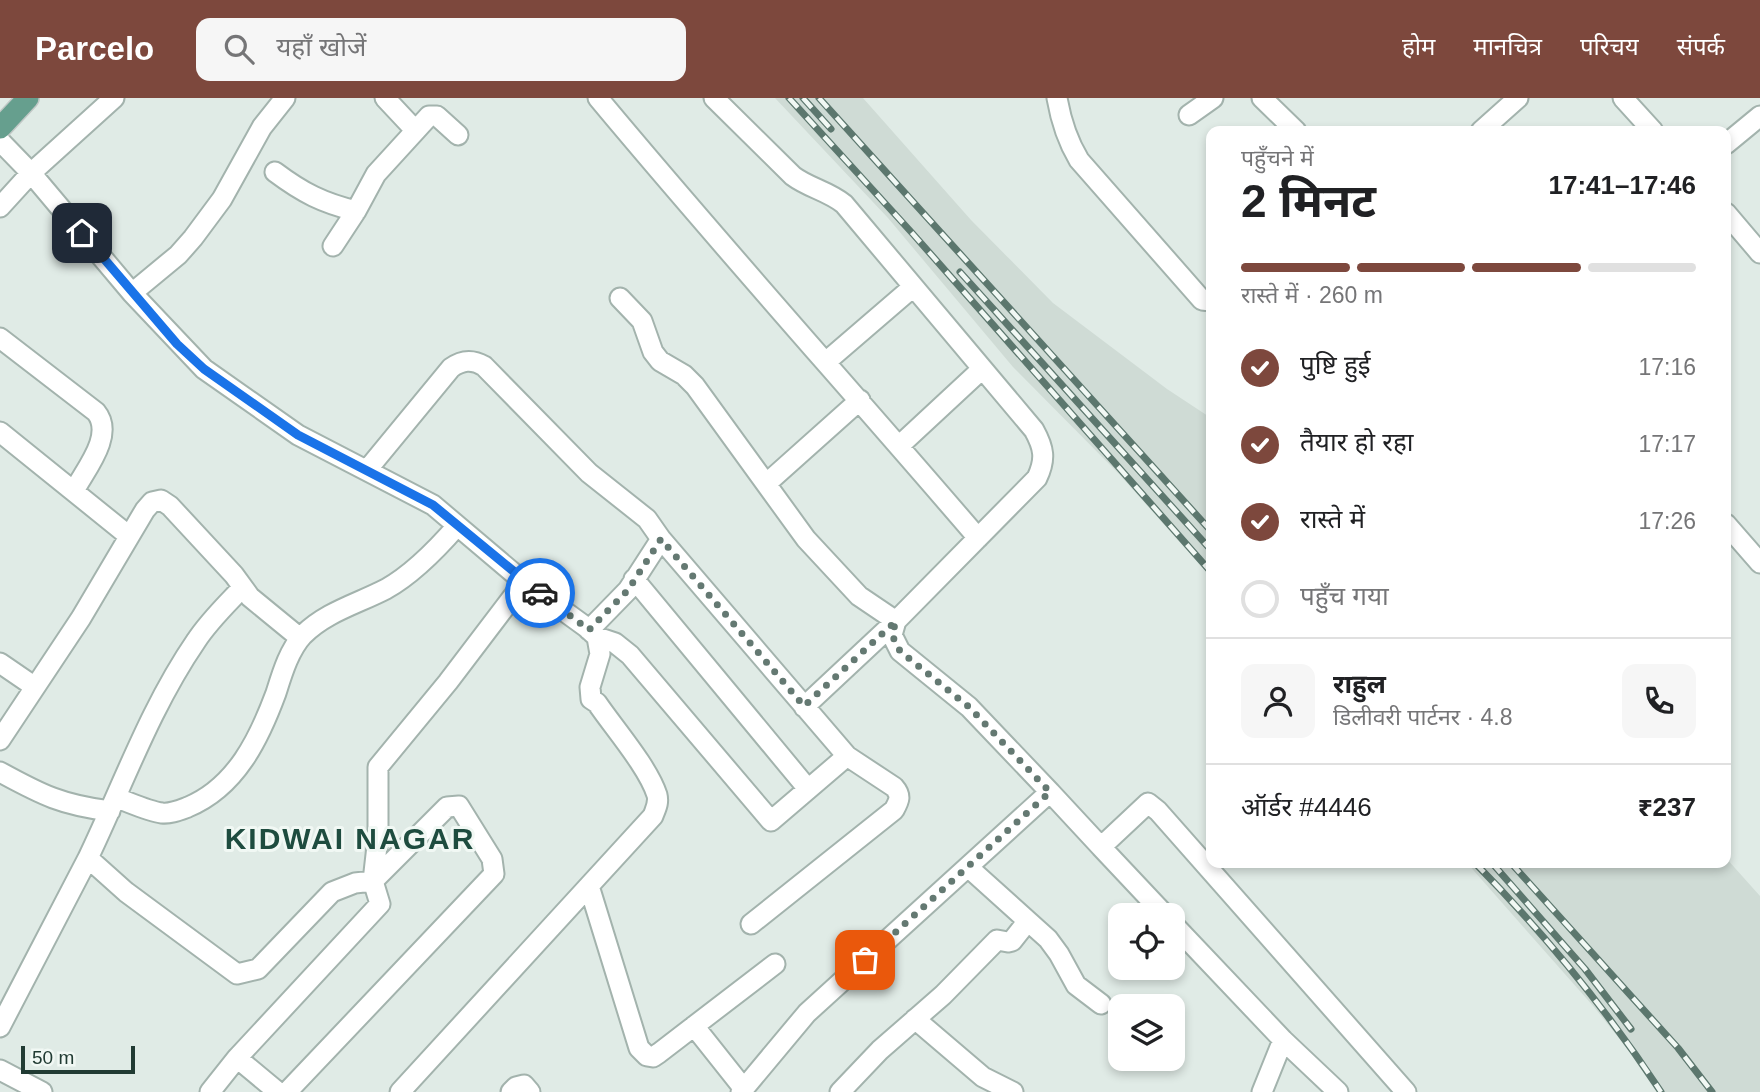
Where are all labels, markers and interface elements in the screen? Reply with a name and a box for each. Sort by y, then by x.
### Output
search box [196,18,686,81]
text: Parcelo [35,30,154,67]
icon: search [220,30,258,68]
text: यहाँ खोजें [276,32,366,62]
text: होम [1402,33,1435,60]
text: मानचित्र [1473,33,1542,60]
text: परिचय [1580,33,1639,60]
text: संपर्क [1677,33,1725,60]
text: पहुँचने में [1241,145,1314,171]
text: 17:41–17:46 [1549,170,1696,200]
text: 2 मिनट [1241,175,1376,227]
pin [52,203,112,263]
icon: home [63,214,101,252]
text: रास्ते में · 260 m [1241,282,1383,308]
icon: check [1241,349,1279,387]
text: पुष्टि हुई [1300,350,1370,380]
text: 17:16 [1638,354,1696,380]
icon: check [1241,426,1279,464]
text: तैयार हो रहा [1300,427,1413,457]
text: 17:17 [1638,431,1696,457]
icon: check [1241,503,1279,541]
text: रास्ते में [1300,504,1365,534]
text: 17:26 [1638,508,1696,534]
courier [505,558,575,628]
icon: car [521,574,559,612]
text: पहुँच गया [1300,581,1389,611]
button: person [1241,664,1315,738]
button: phone [1622,664,1696,738]
text: राहुल [1333,669,1386,699]
text: डिलीवरी पार्टनर · 4.8 [1333,704,1513,730]
text: ऑर्डर #4446 [1241,792,1372,822]
text: ₹237 [1638,792,1696,822]
district label: KIDWAI NAGAR [225,822,475,855]
map controls [1108,903,1185,1071]
button: locate [1108,903,1185,980]
pin [835,930,895,990]
icon: bag [846,941,884,979]
button: layers [1108,994,1185,1071]
scale bar [21,1043,135,1075]
text: 50 m [32,1047,74,1068]

